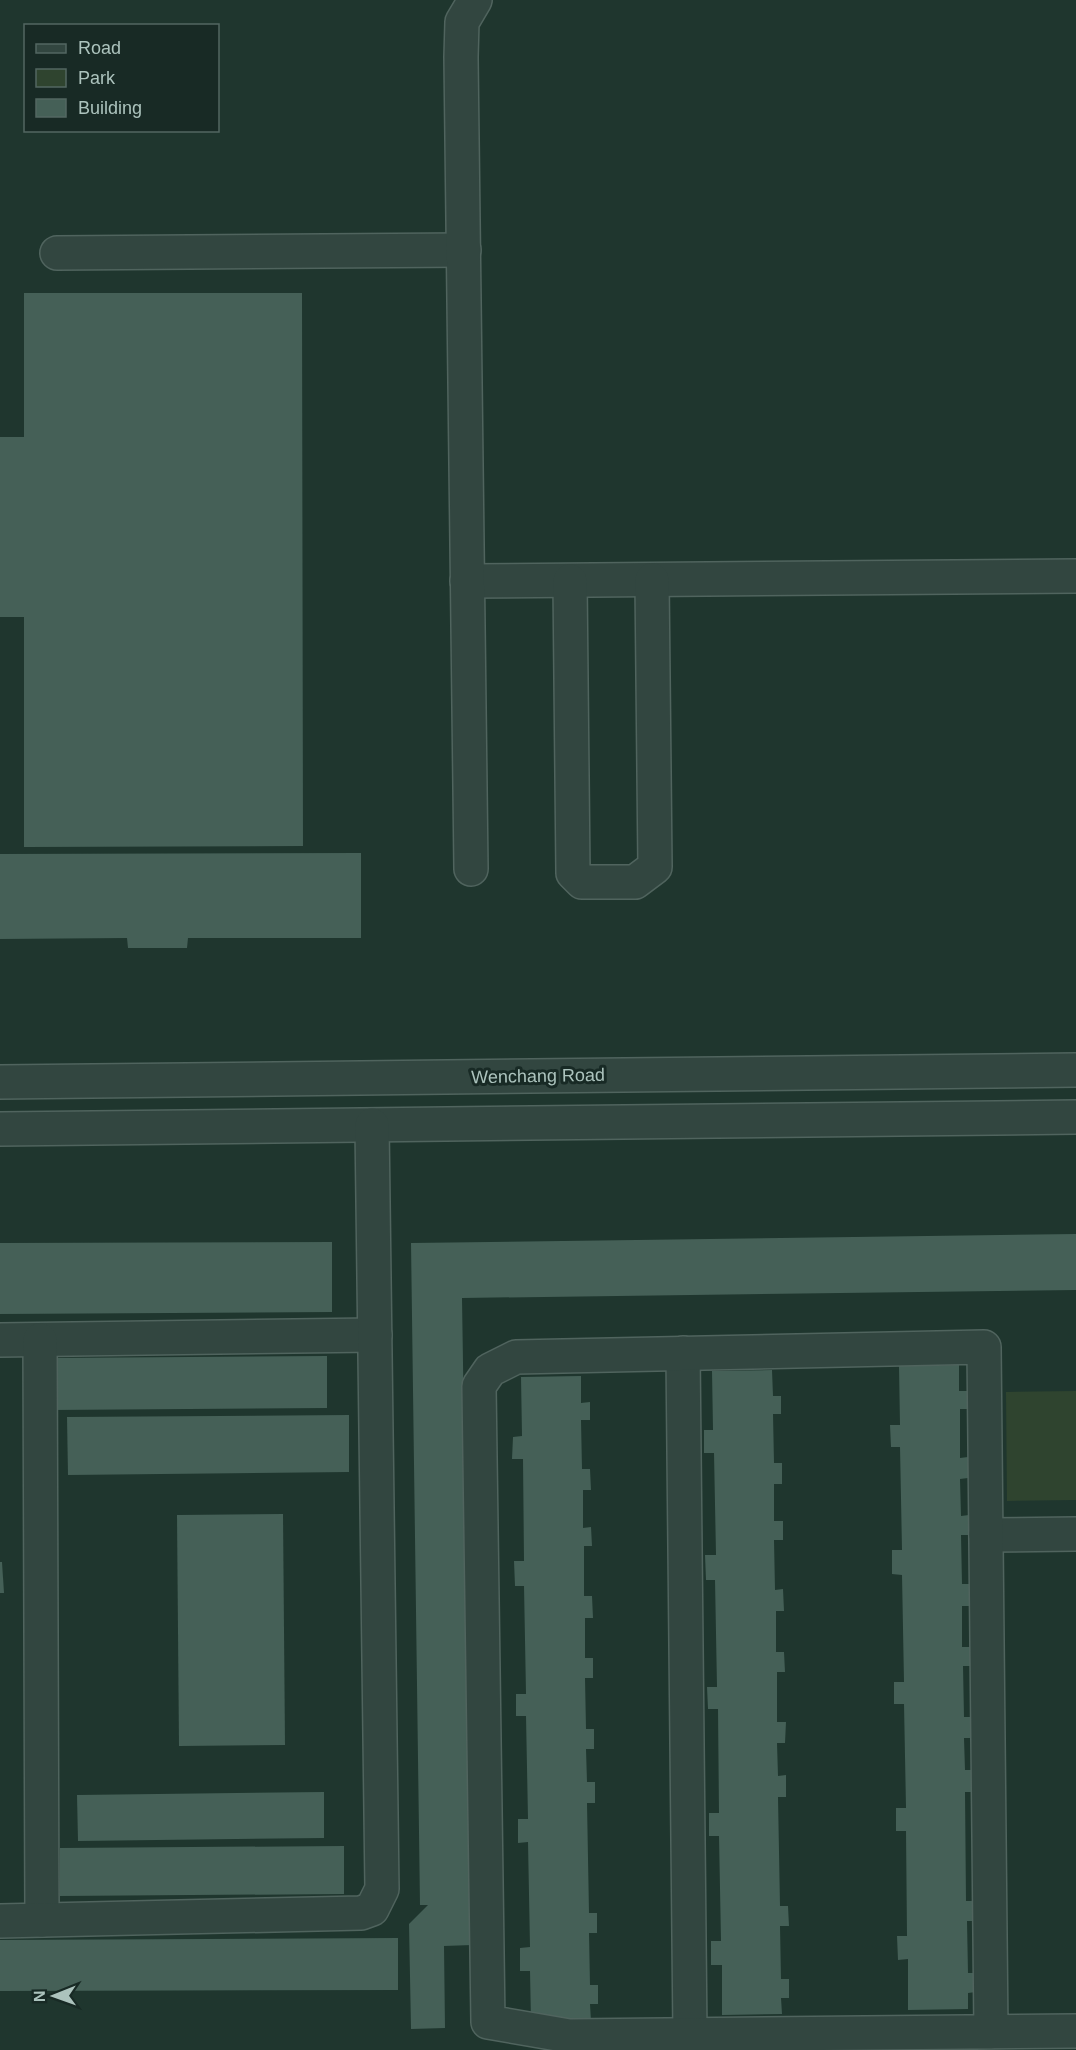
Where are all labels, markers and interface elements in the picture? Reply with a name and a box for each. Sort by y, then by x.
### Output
legend [24,24,219,132]
text: Road [78,38,121,58]
text: Park [78,68,116,88]
text: Building [78,98,142,118]
street label: Wenchang Road [471,1065,605,1087]
north arrow [24,1966,84,2026]
text: N [31,1990,48,2002]

